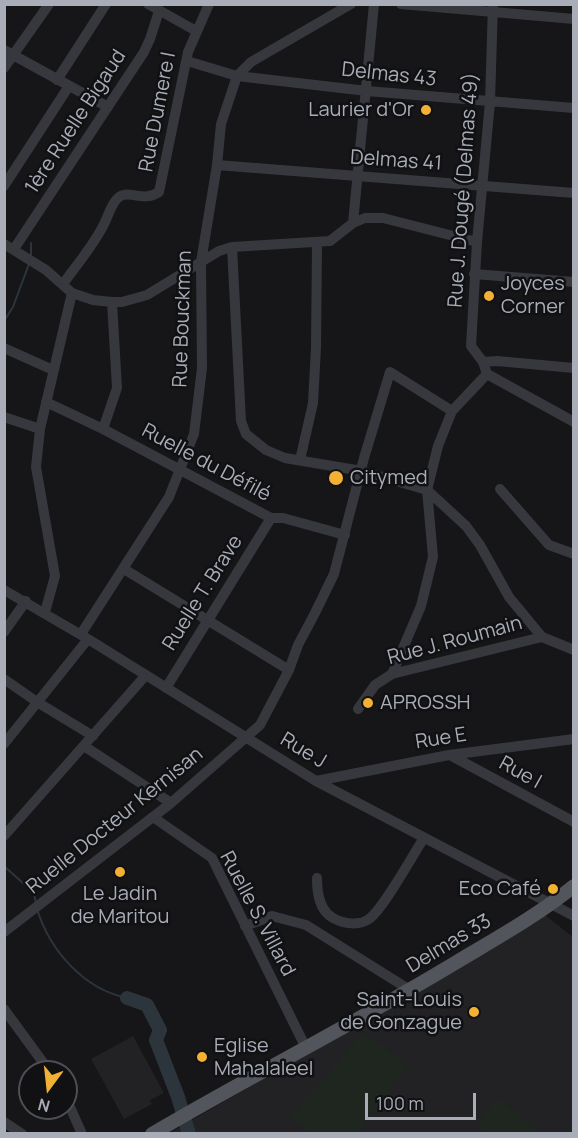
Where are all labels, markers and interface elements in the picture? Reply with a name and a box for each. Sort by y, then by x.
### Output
street label: 1ère Ruelle Bigaud [20,45,132,199]
street label: Rue Dumere I [135,50,181,174]
street label: Delmas 43 [340,58,438,92]
street label: Rue J. Dougé (Delmas 49) [444,72,484,308]
place label: Laurier d'Or [308,98,414,122]
marker: Laurier d'Or [419,103,433,117]
street label: Delmas 41 [349,146,443,176]
street label: Rue Bouckman [169,250,197,388]
place label: Joyces Corner [501,272,565,319]
marker: Joyces Corner [482,289,496,303]
street label: Ruelle du Défilé [137,419,275,507]
place label: Citymed [350,466,428,490]
marker: Citymed [327,469,345,487]
street label: Ruelle T. Brave [158,531,248,655]
street label: Rue J. Roumain [385,611,525,671]
place label: APROSSH [380,691,470,715]
marker: APROSSH [361,696,375,710]
street label: Rue E [414,723,468,755]
street label: Rue J [276,728,330,774]
street label: Ruelle Docteur Kernisan [22,742,208,900]
street label: Rue I [495,752,545,794]
street label: Ruelle S. Villard [214,848,300,980]
marker: Le Jadin de Maritou [113,865,127,879]
place label: Eco Café [459,877,541,901]
place label: Le Jadin de Maritou [71,882,169,929]
marker: Eco Café [546,882,560,896]
street label: Delmas 33 [402,909,496,979]
place label: Saint-Louis de Gonzague [340,988,462,1035]
marker: Saint-Louis de Gonzague [467,1005,481,1019]
place label: Eglise Mahalaleel [214,1034,313,1081]
marker: Eglise Mahalaleel [195,1050,209,1064]
north arrow [18,1060,78,1120]
scale bar [368,1081,479,1119]
text: 100 m [376,1091,424,1115]
text: N [35,1093,52,1118]

